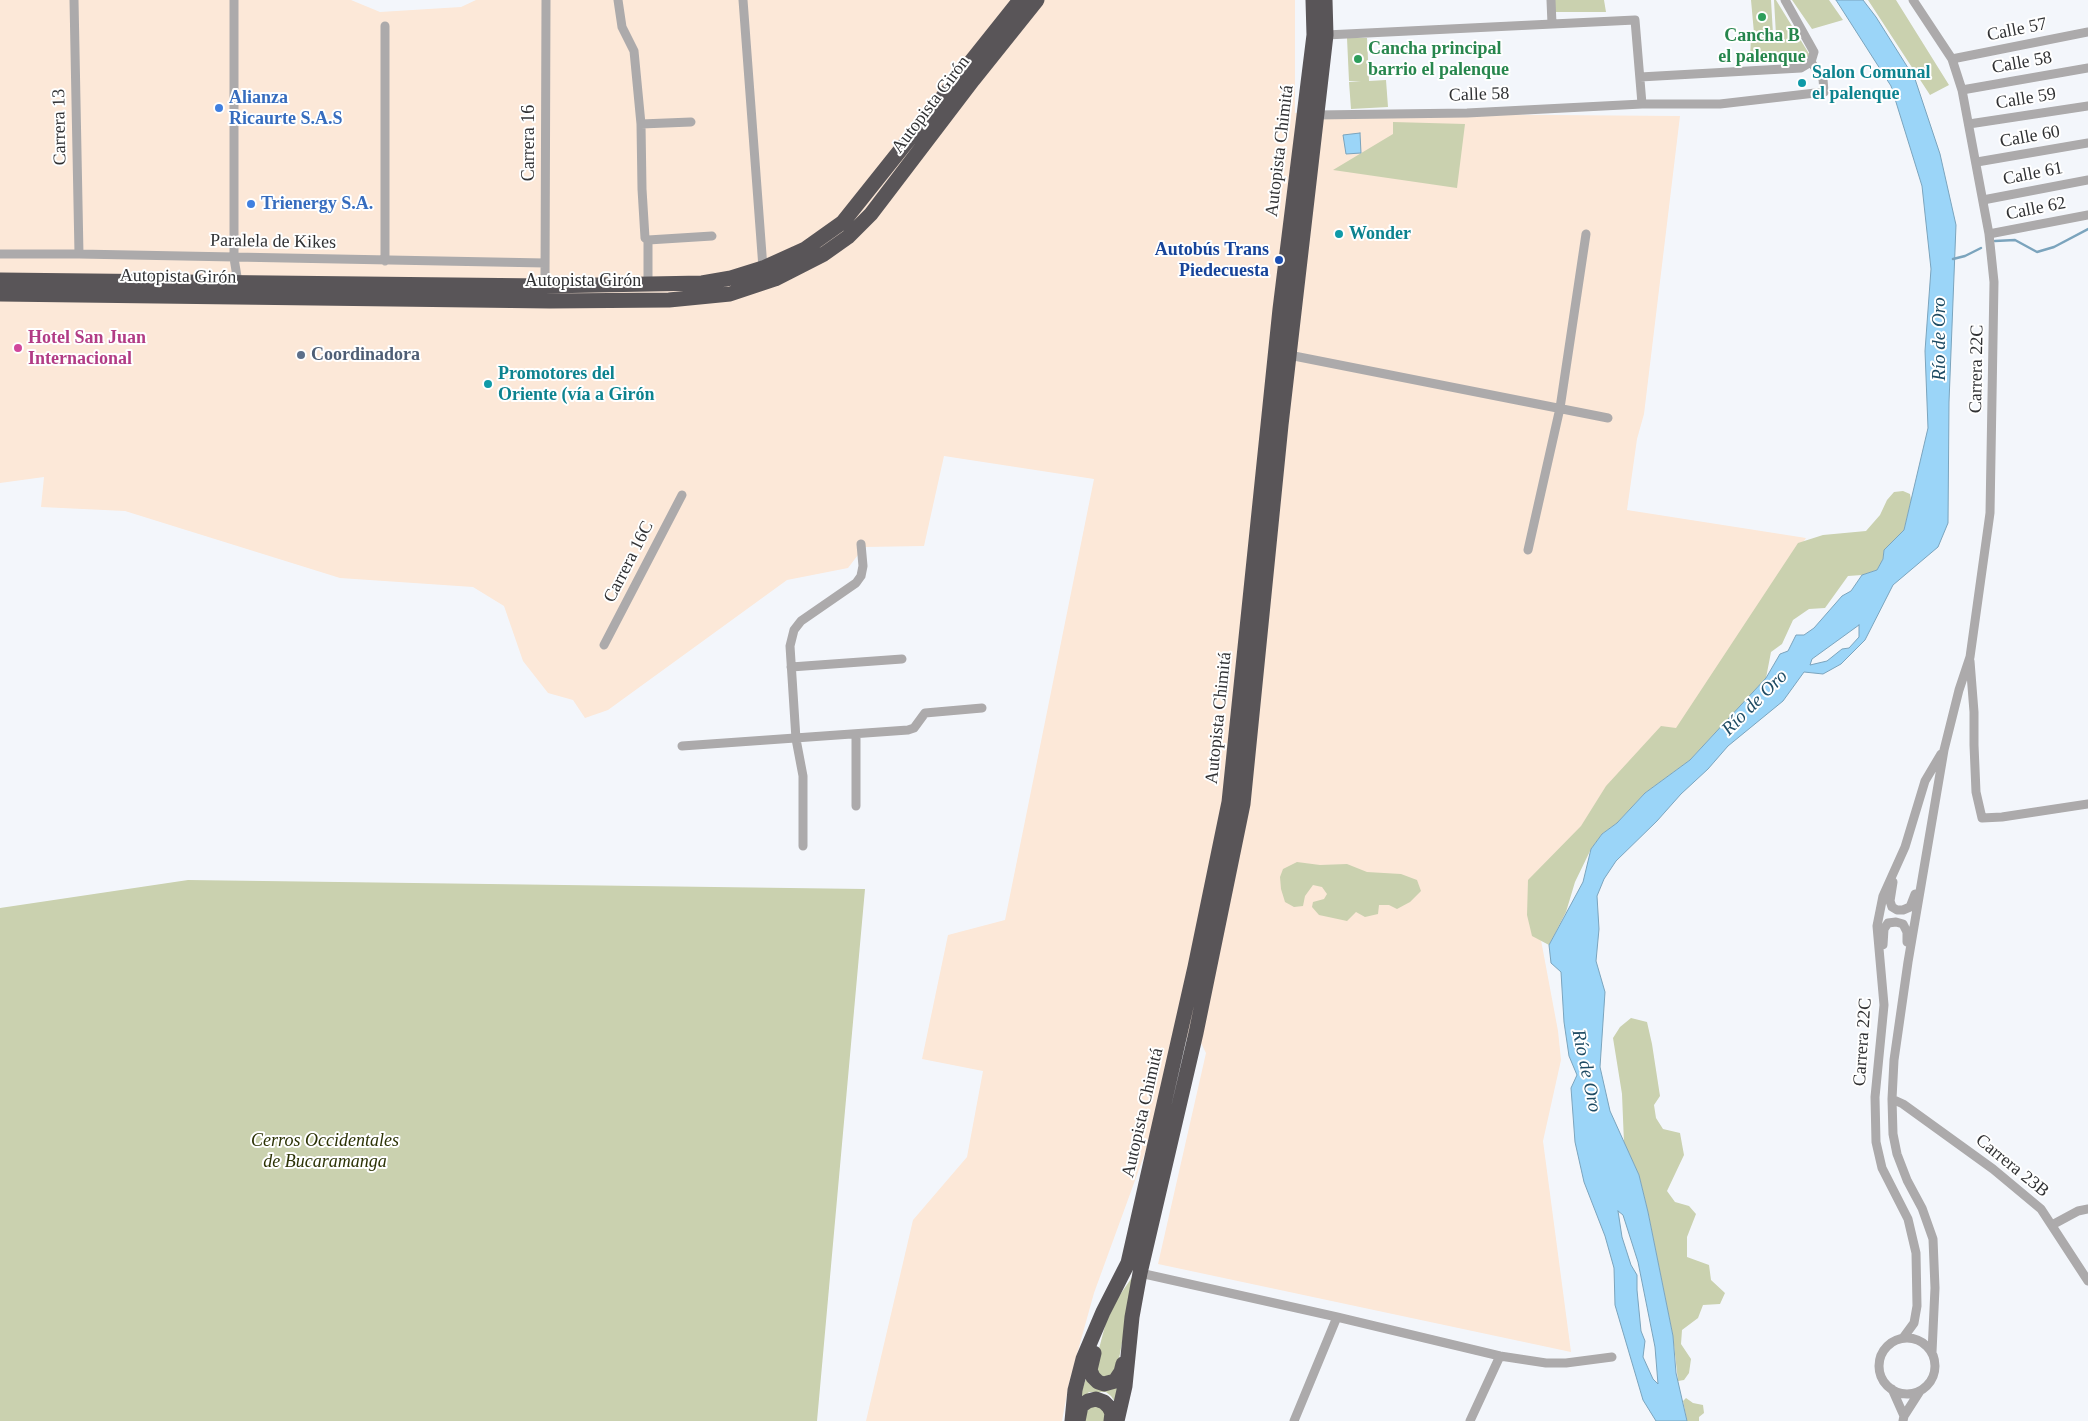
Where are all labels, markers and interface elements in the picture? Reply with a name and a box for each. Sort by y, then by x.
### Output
marker: Cancha B el palenque [1756,11,1768,23]
street label: Calle 57 [1985,14,2049,46]
place label: Cancha B el palenque [1718,25,1806,68]
place label: Cancha principal barrio el palenque [1368,38,1509,80]
street label: Calle 58 [1990,47,2054,79]
street label: Autopista Girón [887,52,975,158]
marker: Cancha principal barrio el palenque [1352,53,1364,65]
place label: Salon Comunal el palenque [1812,62,1931,104]
marker: Salon Comunal el palenque [1796,77,1808,89]
street label: Calle 58 [1448,83,1510,107]
street label: Autopista Chimitá [1261,84,1299,218]
street label: Calle 59 [1994,84,2058,114]
place label: Alianza Ricaurte S.A.S [229,87,342,130]
street label: Carrera 13 [49,89,71,165]
marker: Alianza Ricaurte S.A.S [213,102,225,114]
street label: Carrera 16 [518,105,540,181]
street label: Calle 60 [1998,121,2062,153]
street label: Calle 61 [2001,158,2065,190]
place label: Trienergy S.A. [261,193,373,215]
street label: Calle 62 [2004,193,2068,225]
marker: Trienergy S.A. [245,198,257,210]
place label: Wonder [1349,223,1411,245]
marker: Wonder [1333,228,1345,240]
street label: Paralela de Kikes [210,230,336,254]
place label: Autobús Trans Piedecuesta [1155,239,1269,282]
marker: Autobús Trans Piedecuesta [1273,254,1285,266]
street label: Autopista Girón [120,265,236,289]
street label: Autopista Girón [525,270,641,292]
water label: Río de Oro [1929,297,1951,381]
street label: Carrera 22C [1965,325,1989,413]
place label: Hotel San Juan Internacional [28,327,146,369]
marker: Hotel San Juan Internacional [12,342,24,354]
place label: Coordinadora [311,344,420,366]
marker: Coordinadora [295,349,307,361]
place label: Promotores del Oriente (vía a Girón [498,363,654,406]
marker: Promotores del Oriente (vía a Girón [482,378,494,390]
street label: Carrera 16C [599,518,659,606]
street label: Autopista Chimitá [1201,651,1237,785]
water label: Río de Oro [1717,665,1793,741]
street label: Carrera 22C [1849,997,1877,1087]
water label: Río de Oro [1566,1028,1606,1114]
street label: Autopista Chimitá [1118,1046,1168,1180]
park label: Cerros Occidentales de Bucaramanga [251,1130,399,1172]
street label: Carrera 23B [1971,1130,2053,1202]

